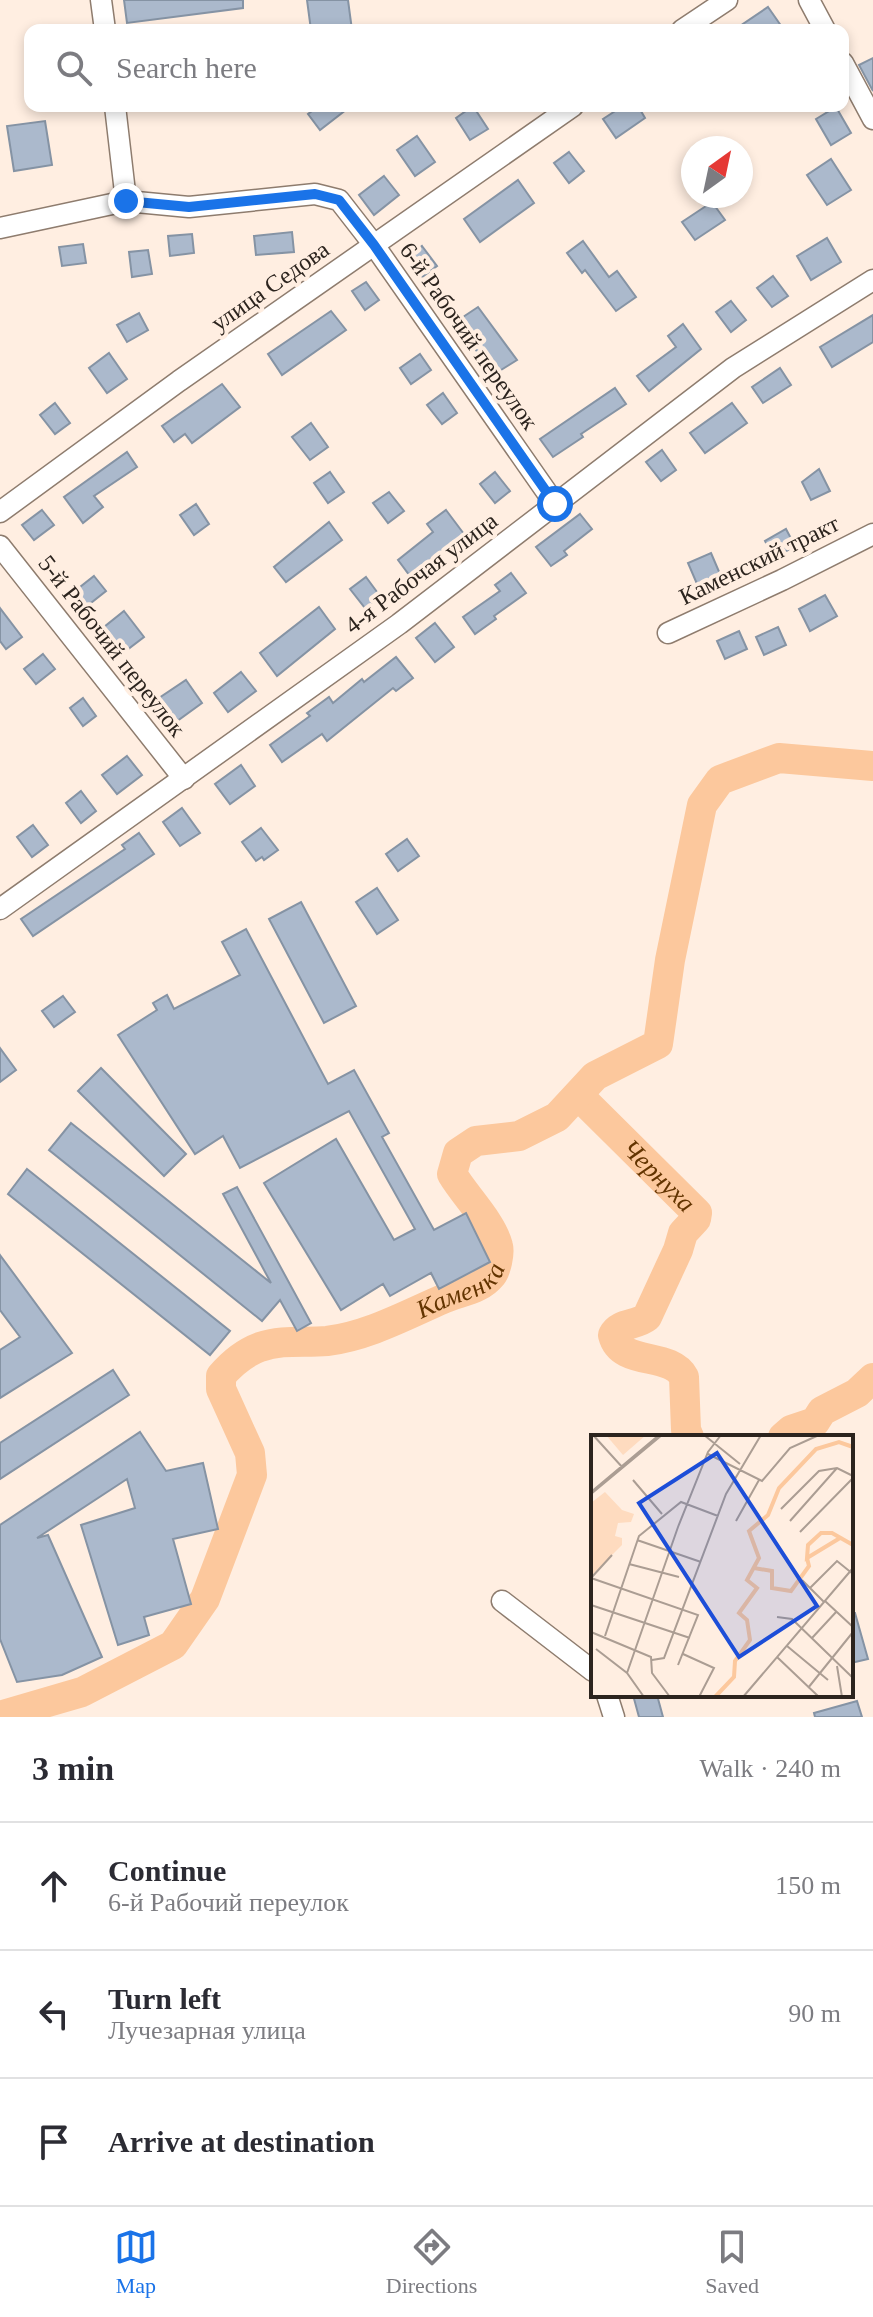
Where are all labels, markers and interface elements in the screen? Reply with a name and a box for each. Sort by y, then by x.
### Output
search box [24,24,849,112]
icon: search [52,46,96,90]
text: Search here [116,51,257,84]
north arrow [681,136,753,208]
route end [108,183,144,219]
street label: улица Седова [206,236,334,336]
street label: 6-й Рабочий переулок [395,237,544,435]
route start [537,486,573,522]
street label: 4-я Рабочая улица [340,507,502,639]
street label: Каменский тракт [675,510,843,610]
street label: 5-й Рабочий переулок [33,550,191,742]
water label: Чернуха [616,1133,701,1218]
water label: Каменка [411,1259,511,1325]
inset map [591,1435,853,1697]
text: 3 min [32,1750,114,1787]
text: Walk · 240 m [699,1754,841,1783]
text: Continue [108,1854,226,1887]
icon: ahead [32,1864,76,1908]
text: 150 m [775,1871,841,1900]
text: 6-й Рабочий переулок [108,1888,349,1917]
text: Turn left [108,1982,221,2015]
icon: left [32,1992,76,2036]
text: 90 m [788,1999,841,2028]
text: Лучезарная улица [108,2016,306,2045]
icon: arrive [32,2120,76,2164]
text: Arrive at destination [108,2125,375,2158]
tab: Map [114,2225,158,2299]
tab: Directions [386,2225,477,2299]
tab: Saved [705,2225,759,2299]

